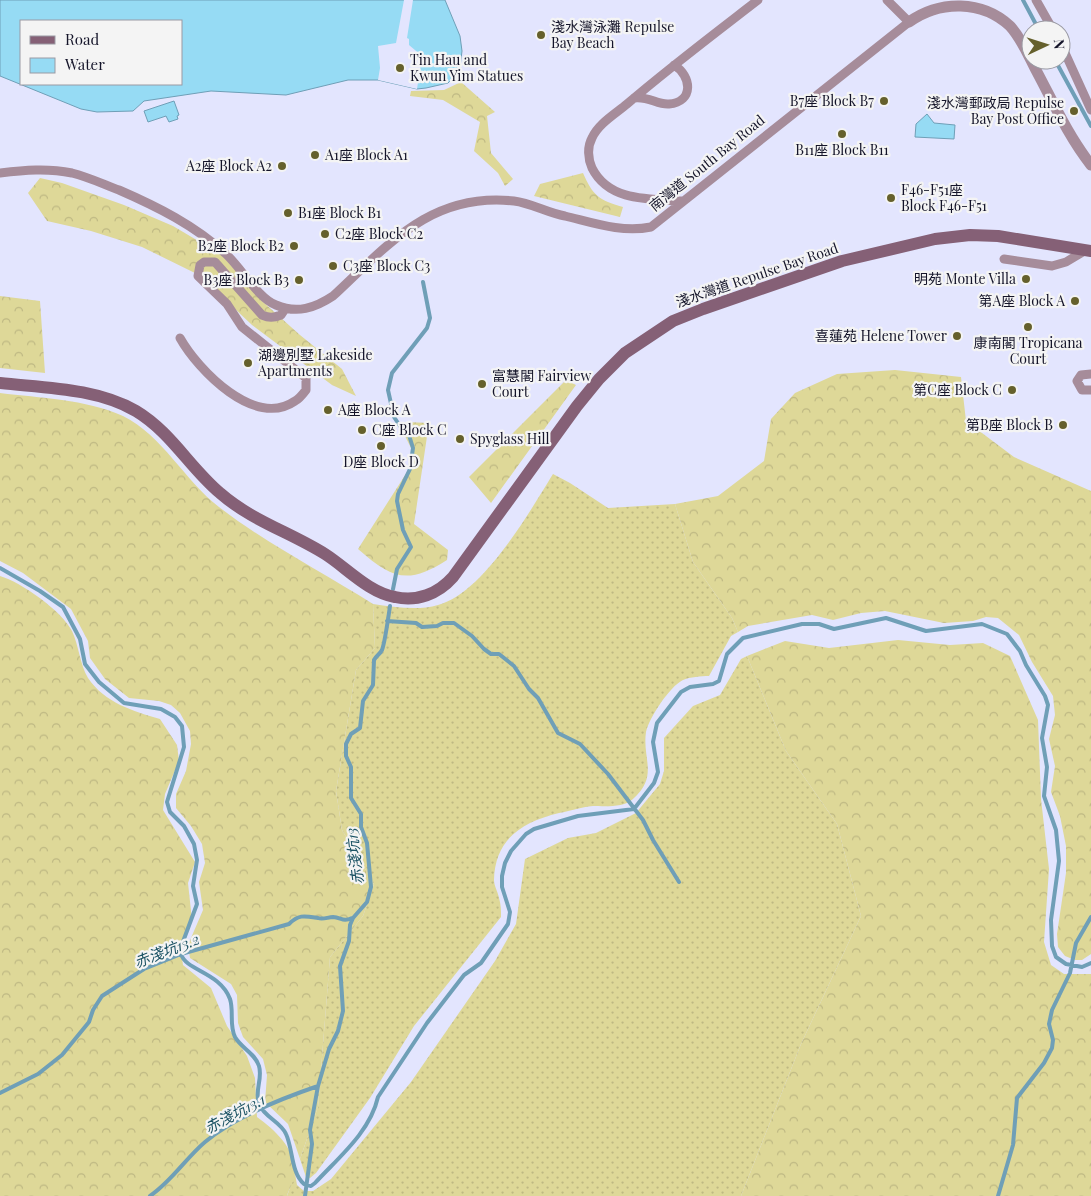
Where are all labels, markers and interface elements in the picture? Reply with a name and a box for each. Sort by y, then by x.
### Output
place label: 淺水灣泳灘 Repulse Bay Beach [551,17,674,52]
legend [20,20,182,85]
north arrow [1021,20,1071,70]
text: Road [65,29,99,49]
marker: 淺水灣泳灘 Repulse Bay Beach [535,29,547,41]
text: N [1050,38,1069,50]
place label: Tin Hau and Kwun Yim Statues [410,50,523,85]
text: Water [64,54,105,74]
marker: Tin Hau and Kwun Yim Statues [394,62,406,74]
place label: B7座 Block B7 [790,91,874,110]
place label: 淺水灣郵政局 Repulse Bay Post Office [927,93,1064,128]
marker: B7座 Block B7 [878,95,890,107]
marker: 淺水灣郵政局 Repulse Bay Post Office [1068,105,1080,117]
street label: 南灣道 South Bay Road [645,110,768,215]
marker: B11座 Block B11 [836,128,848,140]
place label: B11座 Block B11 [795,140,889,159]
place label: A1座 Block A1 [324,145,408,164]
marker: A1座 Block A1 [309,149,321,161]
place label: A2座 Block A2 [185,156,272,175]
marker: A2座 Block A2 [276,160,288,172]
place label: F46-F51座 Block F46-F51 [901,180,987,215]
marker: F46-F51座 Block F46-F51 [885,192,897,204]
place label: B1座 Block B1 [298,203,381,222]
marker: B1座 Block B1 [282,207,294,219]
place label: C2座 Block C2 [335,224,423,243]
marker: C2座 Block C2 [319,228,331,240]
place label: B2座 Block B2 [198,236,284,255]
street label: 淺水灣道 Repulse Bay Road [673,238,840,311]
marker: B2座 Block B2 [288,240,300,252]
place label: C3座 Block C3 [343,256,430,275]
marker: C3座 Block C3 [327,260,339,272]
place label: 明苑 Monte Villa [914,269,1016,288]
place label: B3座 Block B3 [203,270,289,289]
marker: 明苑 Monte Villa [1020,273,1032,285]
marker: B3座 Block B3 [293,274,305,286]
place label: 第A座 Block A [978,291,1065,310]
marker: 第A座 Block A [1069,295,1081,307]
marker: 康南閣 Tropicana Court [1022,321,1034,333]
place label: 喜蓮苑 Helene Tower [815,326,948,345]
marker: 喜蓮苑 Helene Tower [951,330,963,342]
place label: 康南閣 Tropicana Court [973,333,1083,368]
place label: 湖邊別墅 Lakeside Apartments [257,345,373,380]
marker: 湖邊別墅 Lakeside Apartments [242,357,254,369]
place label: 富慧閣 Fairview Court [492,366,592,401]
marker: 富慧閣 Fairview Court [476,378,488,390]
place label: 第C座 Block C [913,380,1002,399]
marker: 第C座 Block C [1006,384,1018,396]
place label: A座 Block A [337,400,411,419]
marker: A座 Block A [322,404,334,416]
place label: 第B座 Block B [966,415,1053,434]
marker: 第B座 Block B [1057,419,1069,431]
place label: C座 Block C [372,420,447,439]
marker: C座 Block C [356,424,368,436]
place label: Spyglass Hill [470,429,550,448]
marker: Spyglass Hill [454,433,466,445]
marker: D座 Block D [375,440,387,452]
place label: D座 Block D [343,452,419,471]
water label: 赤淺坑13 [341,827,367,886]
water label: 赤淺坑13.2 [131,928,202,972]
water label: 赤淺坑13.1 [201,1089,268,1137]

